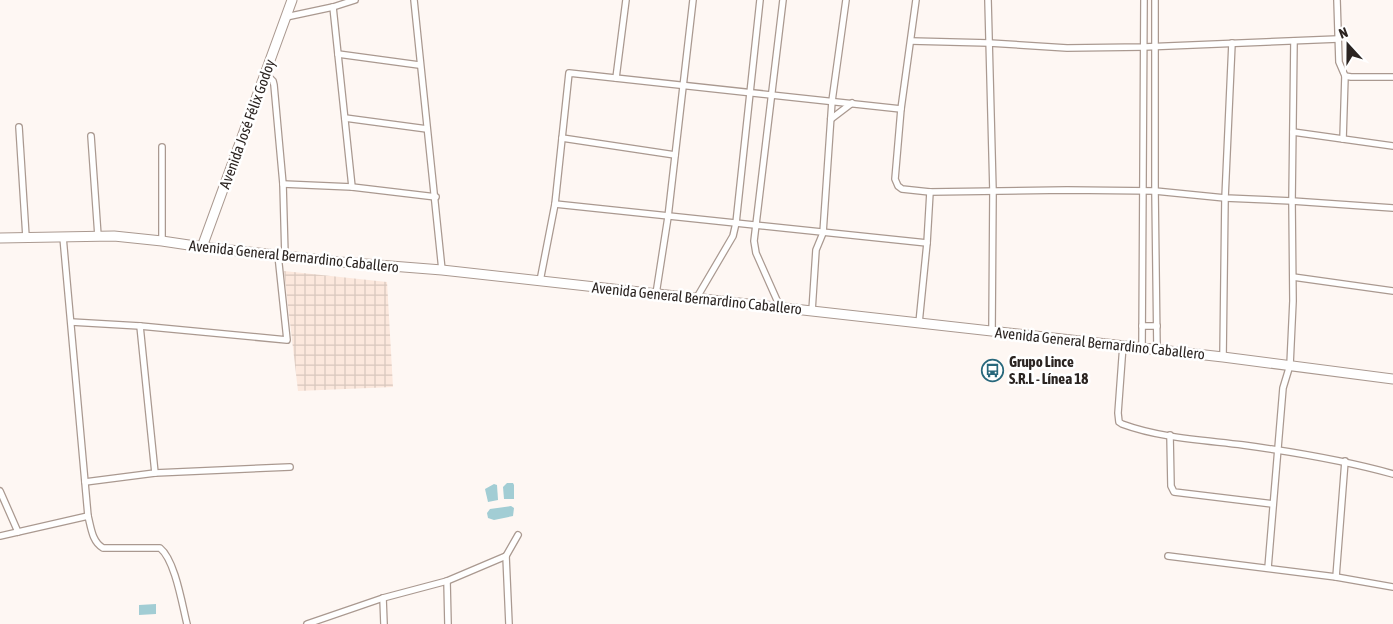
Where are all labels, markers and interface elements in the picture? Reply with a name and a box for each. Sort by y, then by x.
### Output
north arrow [1323,20,1373,70]
text: N [1337,24,1350,42]
street label: Avenida José Félix Godoy [216,57,278,191]
street label: Avenida General Bernardino Caballero [188,237,400,275]
street label: Avenida General Bernardino Caballero [591,279,803,317]
street label: Avenida General Bernardino Caballero [994,324,1206,362]
place label: Grupo Lince S.R.L - Línea 18 [1009,353,1088,387]
bus stop icon: Grupo Lince S.R.L - Línea 18 [981,358,1005,382]

